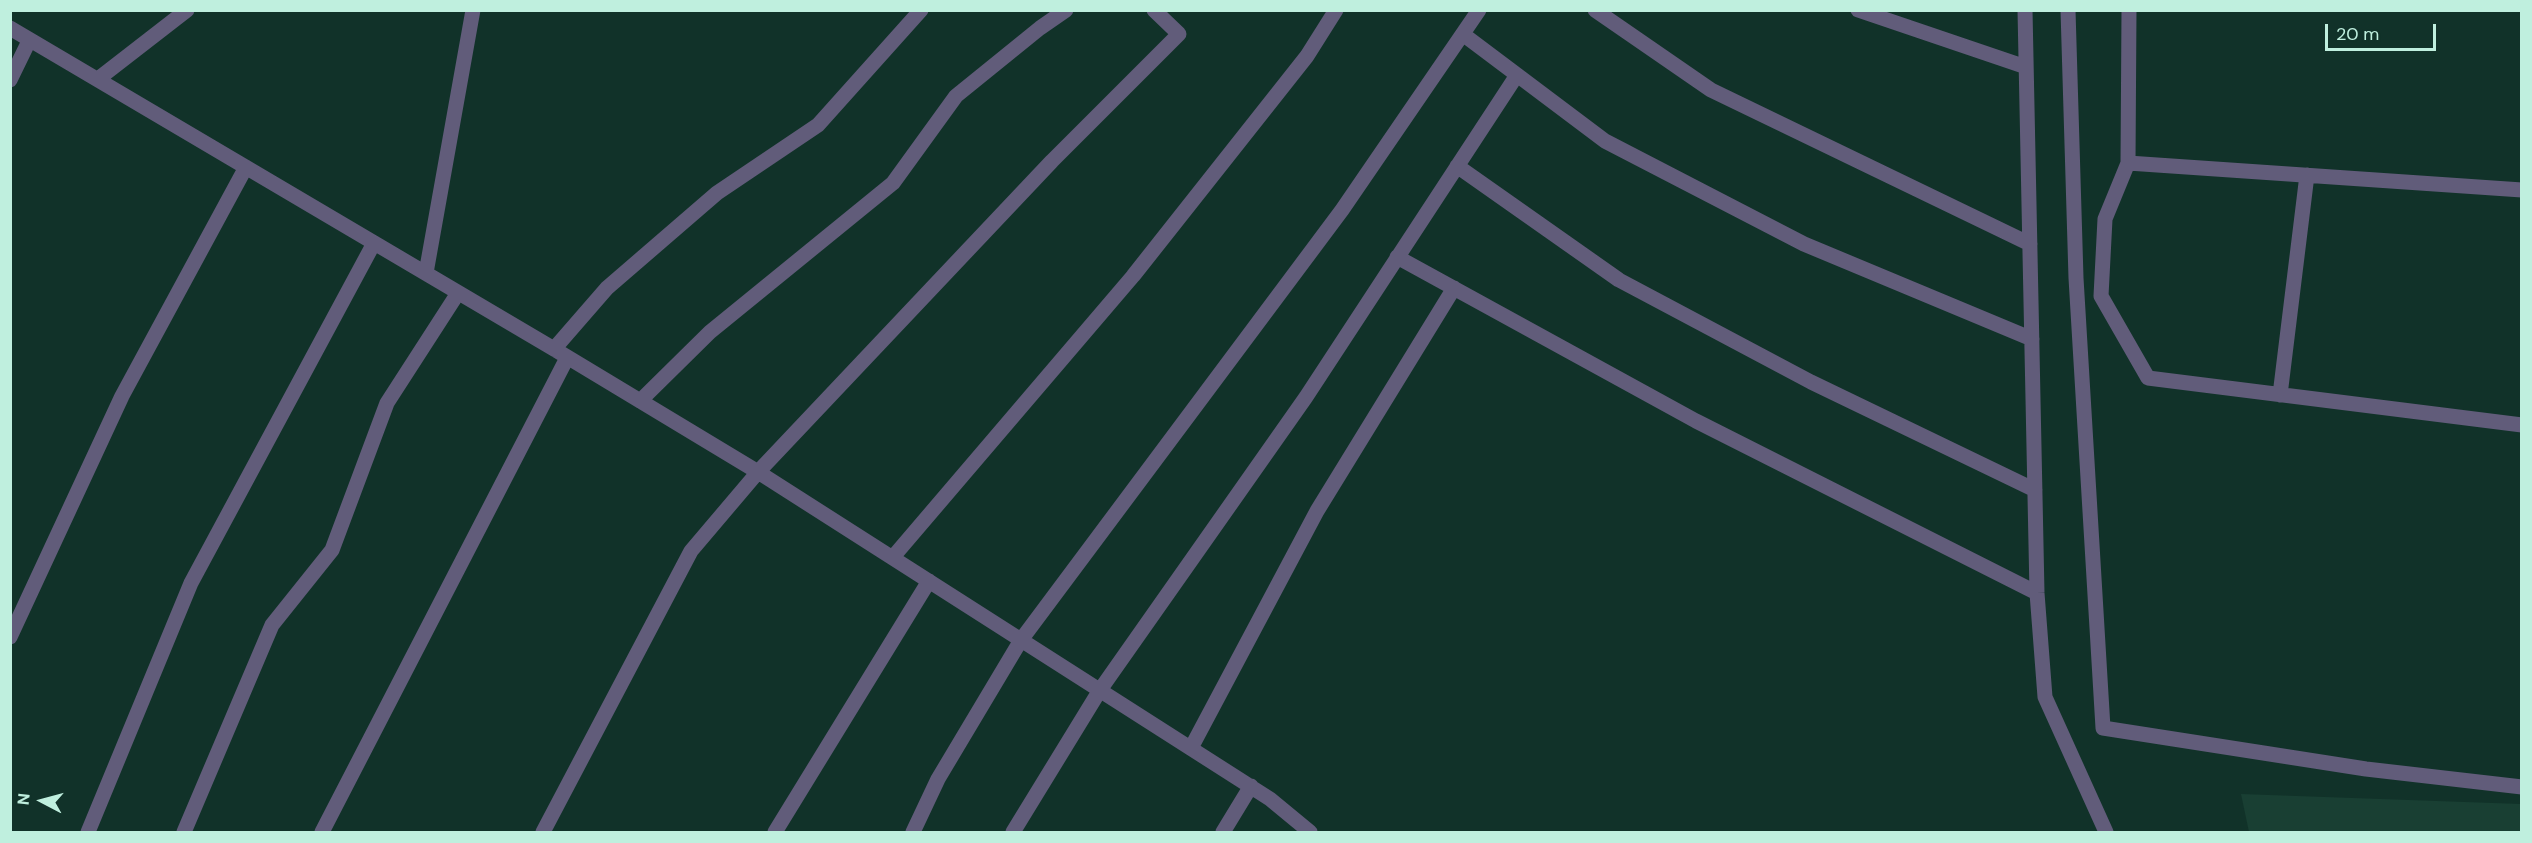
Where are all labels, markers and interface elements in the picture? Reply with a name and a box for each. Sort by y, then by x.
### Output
scale bar [2328,12,2439,50]
text: 20 m [2336,22,2379,46]
north arrow [12,771,72,831]
text: N [13,792,35,806]

